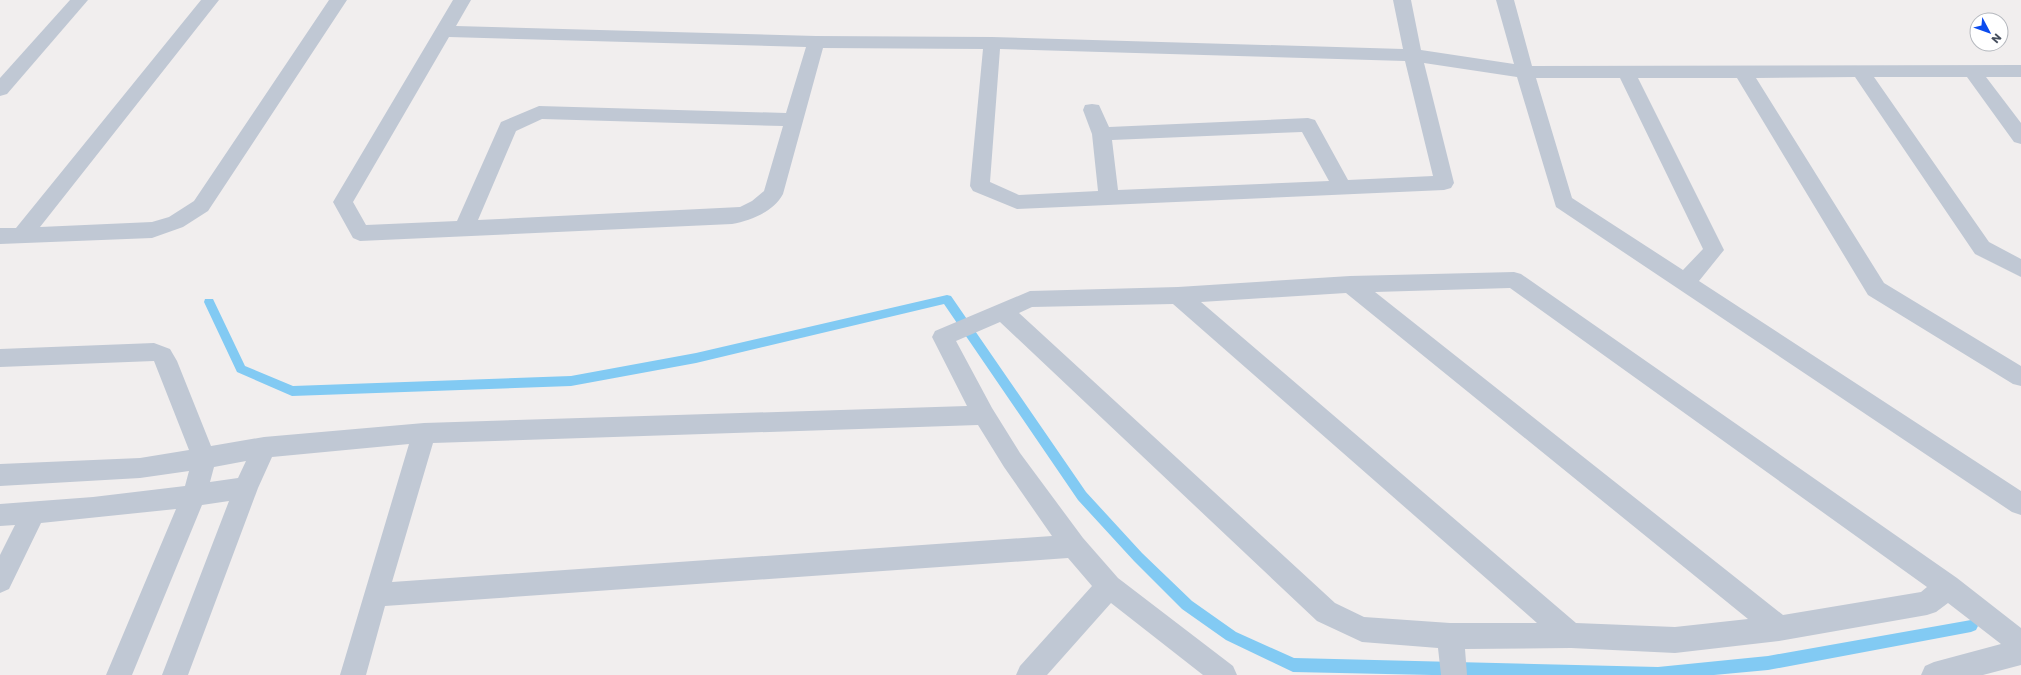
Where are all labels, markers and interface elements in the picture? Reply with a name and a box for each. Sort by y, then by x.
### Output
north arrow [1969,12,2009,52]
text: N [1988,30,2005,47]

